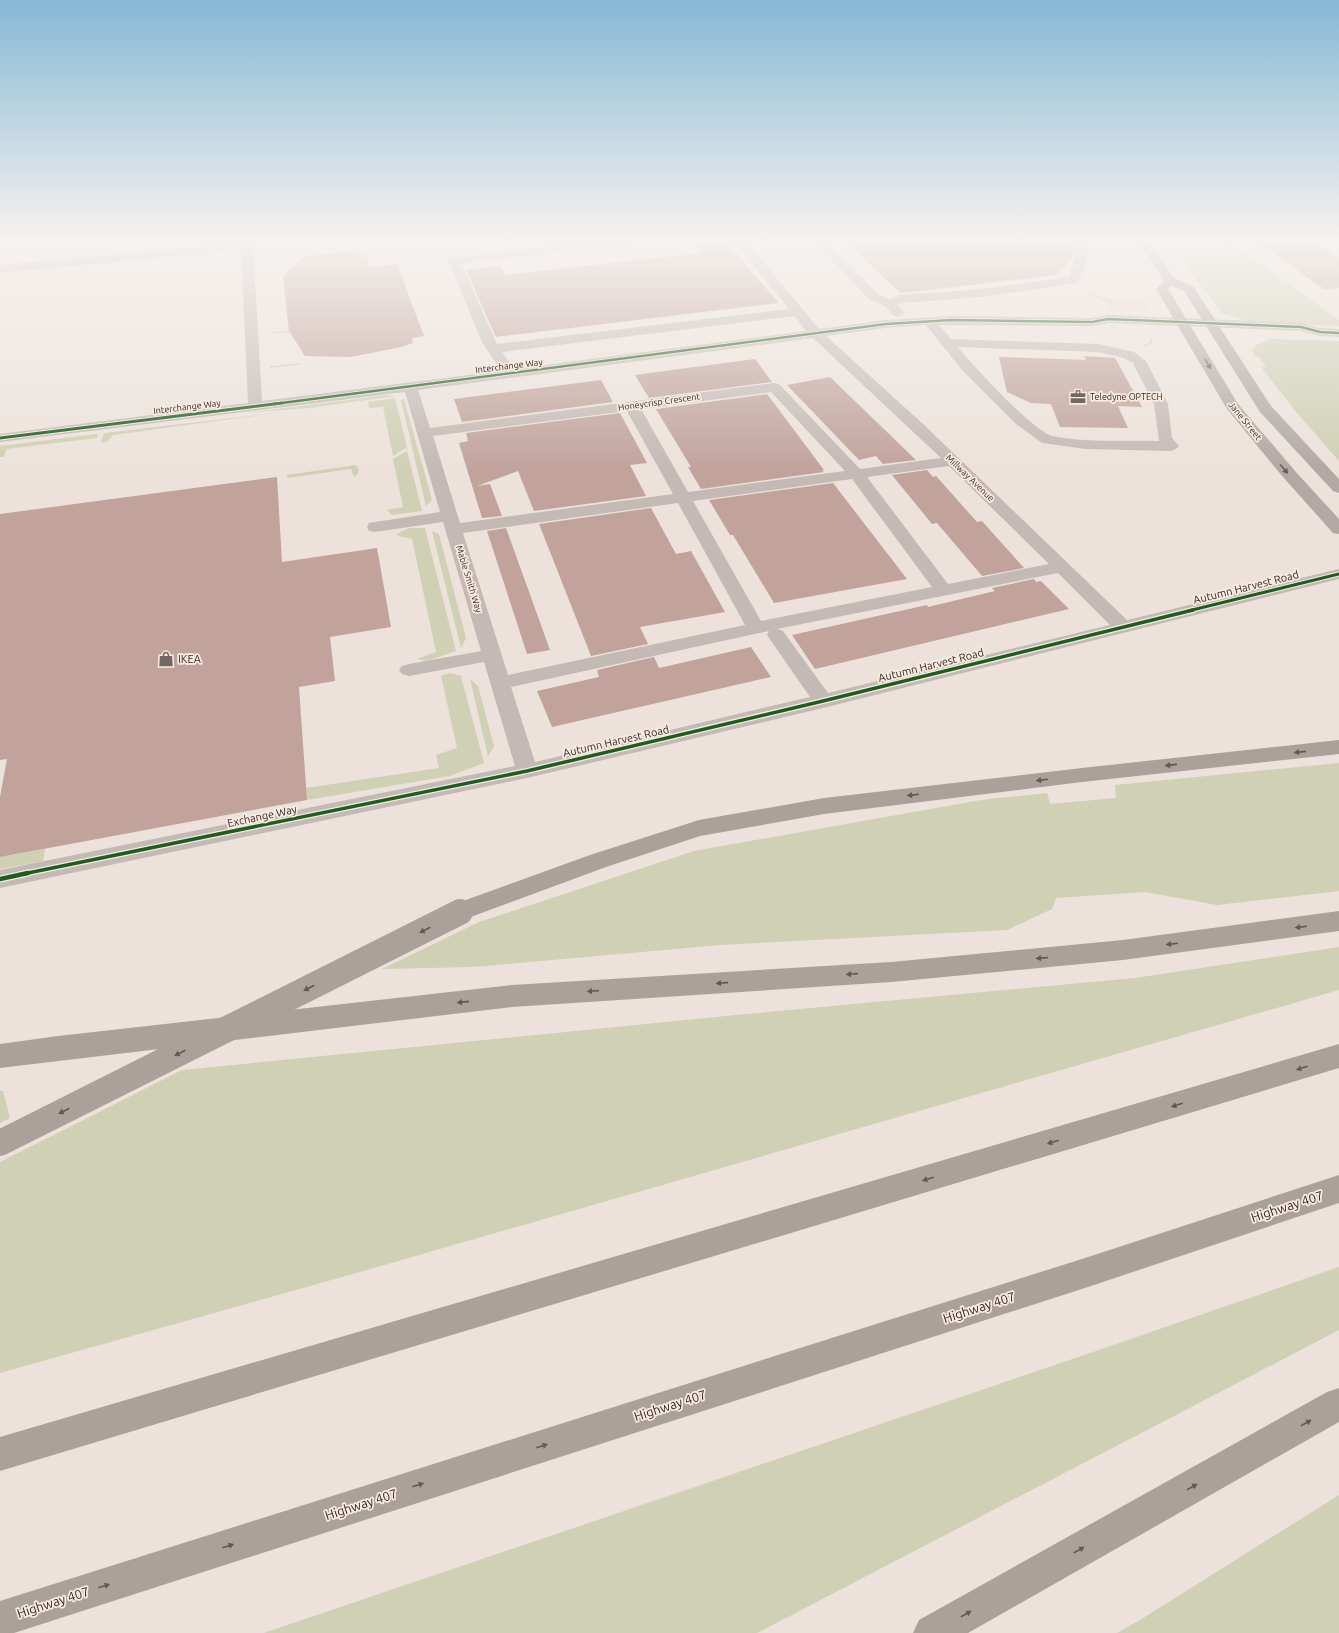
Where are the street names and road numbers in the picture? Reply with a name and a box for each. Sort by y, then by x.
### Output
street label: Interchange Way [475,357,544,375]
street label: Honeycrisp Crescent [617,391,701,413]
street label: Interchange Way [153,398,222,416]
street label: Jane Street [1227,400,1264,443]
street label: Millway Avenue [944,453,996,504]
street label: Mable Smith Way [454,544,484,614]
street label: Autumn Harvest Road [1192,568,1300,606]
street label: Autumn Harvest Road [877,646,985,684]
street label: Autumn Harvest Road [562,723,670,759]
street label: Exchange Way [226,803,299,829]
street label: Highway 407 [1249,1188,1325,1224]
street label: Highway 407 [941,1289,1017,1325]
street label: Highway 407 [632,1387,708,1423]
street label: Highway 407 [323,1486,399,1522]
street label: Highway 407 [15,1584,91,1620]

